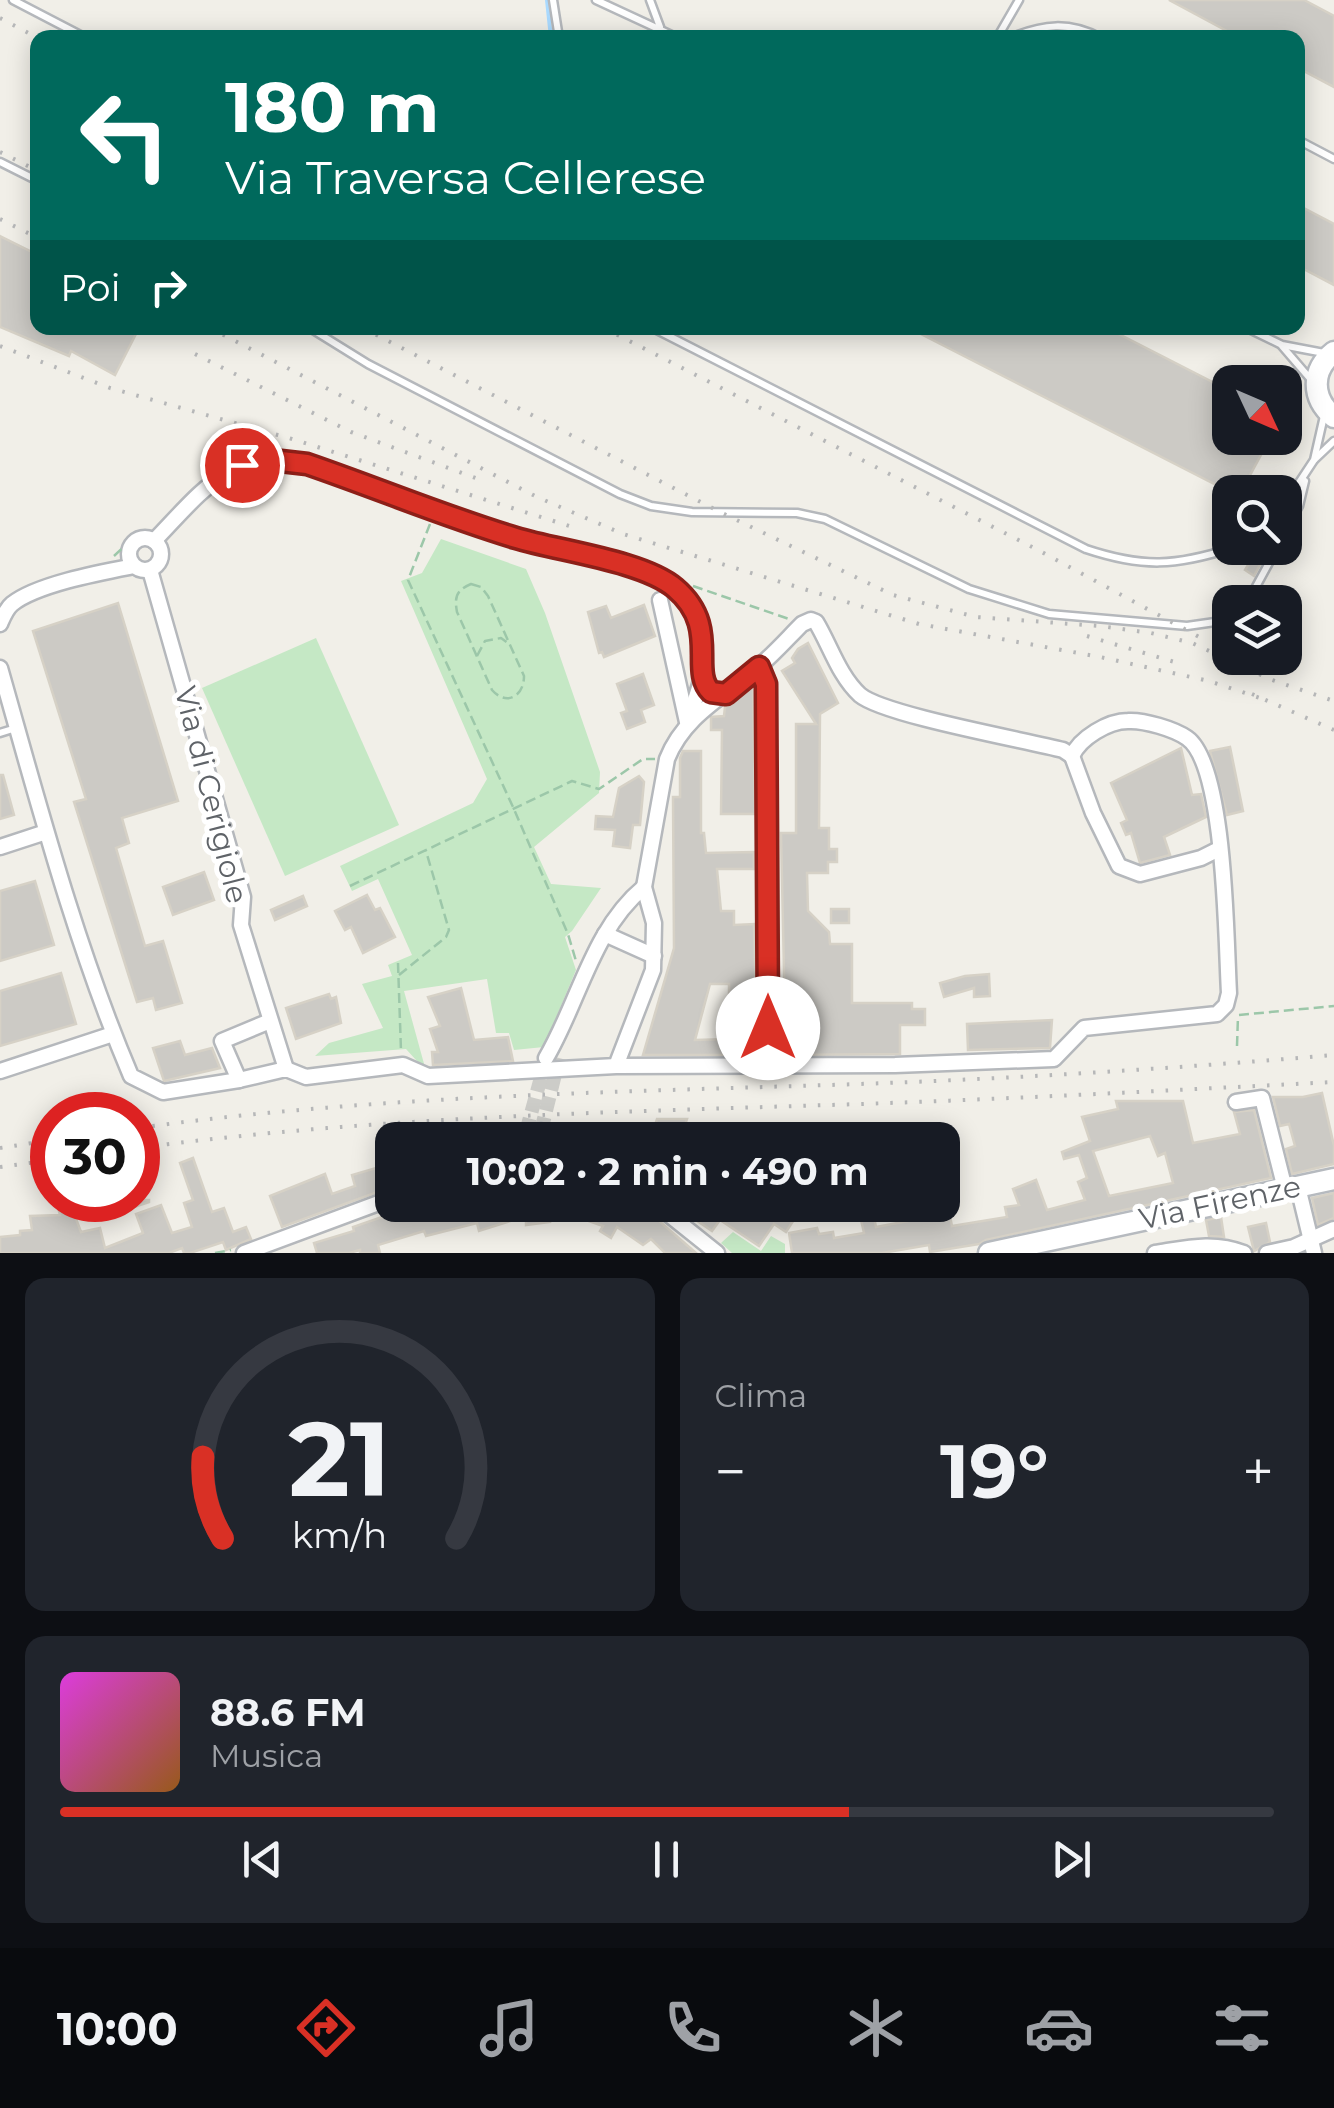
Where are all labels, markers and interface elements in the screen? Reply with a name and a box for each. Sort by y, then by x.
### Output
text: 180 m [225,64,439,150]
icon: left [60,70,190,200]
text: Via Traversa Cellerese [225,150,706,205]
icon: right [141,260,196,315]
text: Poi [60,264,121,311]
north arrow [1212,365,1302,455]
map controls [1212,365,1302,675]
pin [200,423,285,508]
icon: arrive [215,438,270,493]
button: search [1212,475,1302,565]
button: layers [1212,585,1302,675]
street label: Via di Cerigiole [167,682,256,907]
position arrow [716,976,820,1080]
speed limit sign: 30 [30,1092,160,1222]
text: 10:02 · 2 min · 490 m [466,1148,869,1195]
street label: Via Firenze [1136,1167,1304,1238]
text: Clima [715,1376,807,1415]
text: 21 [289,1395,391,1522]
text: 19° [940,1425,1049,1517]
text: − [715,1438,746,1505]
text: + [1242,1438,1274,1505]
text: km/h [292,1513,387,1557]
text: 88.6 FM [210,1689,366,1736]
text: Musica [210,1736,323,1775]
icon: previous [235,1832,290,1887]
icon: pause [639,1832,694,1887]
icon: next [1044,1832,1099,1887]
icon: directions [291,1993,361,2063]
icon: music [474,1993,544,2063]
icon: phone [658,1993,728,2063]
icon: climate [841,1993,911,2063]
icon: car [1024,1993,1094,2063]
icon: filters [1207,1993,1277,2063]
text: 10:00 [57,2001,178,2056]

